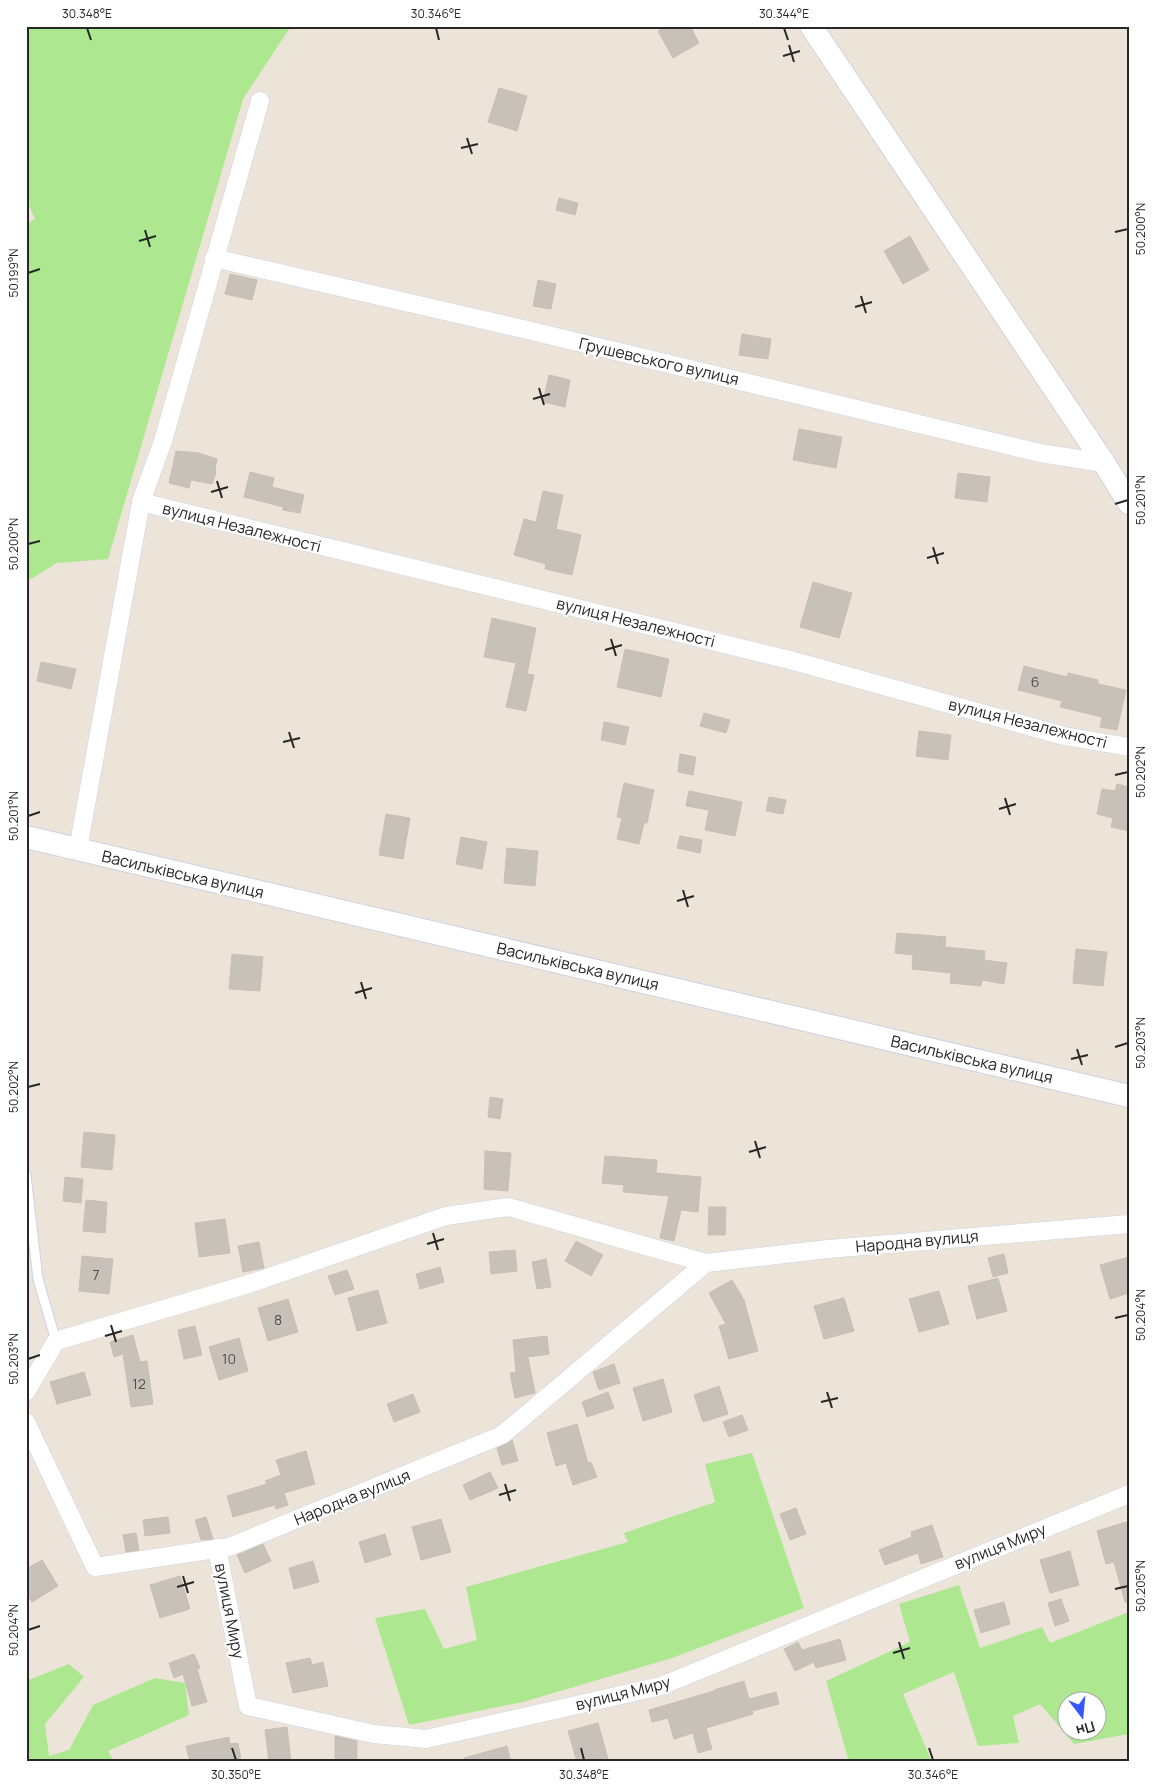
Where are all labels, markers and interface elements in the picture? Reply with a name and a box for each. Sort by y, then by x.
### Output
text: 30.348°E [62,5,112,22]
text: 30.346°E [411,5,461,22]
text: 30.344°E [759,5,809,22]
text: 50.200°N [1132,203,1149,255]
text: 50.199°N [5,248,22,298]
street label: Грушевського вулиця [577,332,741,390]
text: 50.201°N [1132,475,1149,525]
street label: вулиця Незалежності [160,497,324,557]
text: 50.200°N [5,518,22,570]
street label: вулиця Незалежності [554,592,718,652]
house number: 6 [1031,672,1039,691]
street label: вулиця Незалежності [946,693,1110,753]
text: 50.202°N [1132,746,1149,798]
text: 50.201°N [5,791,22,841]
street label: Васильківська вулиця [100,845,266,903]
street label: Васильківська вулиця [495,937,661,995]
text: 50.203°N [1132,1017,1149,1069]
street label: Васильківська вулиця [889,1030,1055,1088]
text: 50.202°N [5,1061,22,1113]
street label: Народна вулиця [854,1225,980,1257]
house number: 7 [92,1265,100,1284]
text: 50.204°N [1132,1289,1149,1341]
house number: 8 [274,1310,282,1329]
text: 50.203°N [5,1333,22,1385]
house number: 10 [222,1349,236,1368]
house number: 12 [132,1374,146,1393]
street label: Народна вулиця [291,1464,413,1530]
street label: вулиця Миру [951,1517,1050,1574]
text: 50.205°N [1132,1560,1149,1612]
street label: вулиця Миру [210,1561,250,1661]
text: 50.204°N [5,1604,22,1656]
street label: вулиця Миру [573,1670,673,1715]
north arrow [1058,1690,1108,1740]
text: Пн [1074,1717,1097,1741]
text: 30.350°E [211,1766,261,1783]
text: 30.348°E [559,1766,609,1783]
text: 30.346°E [908,1766,958,1783]

